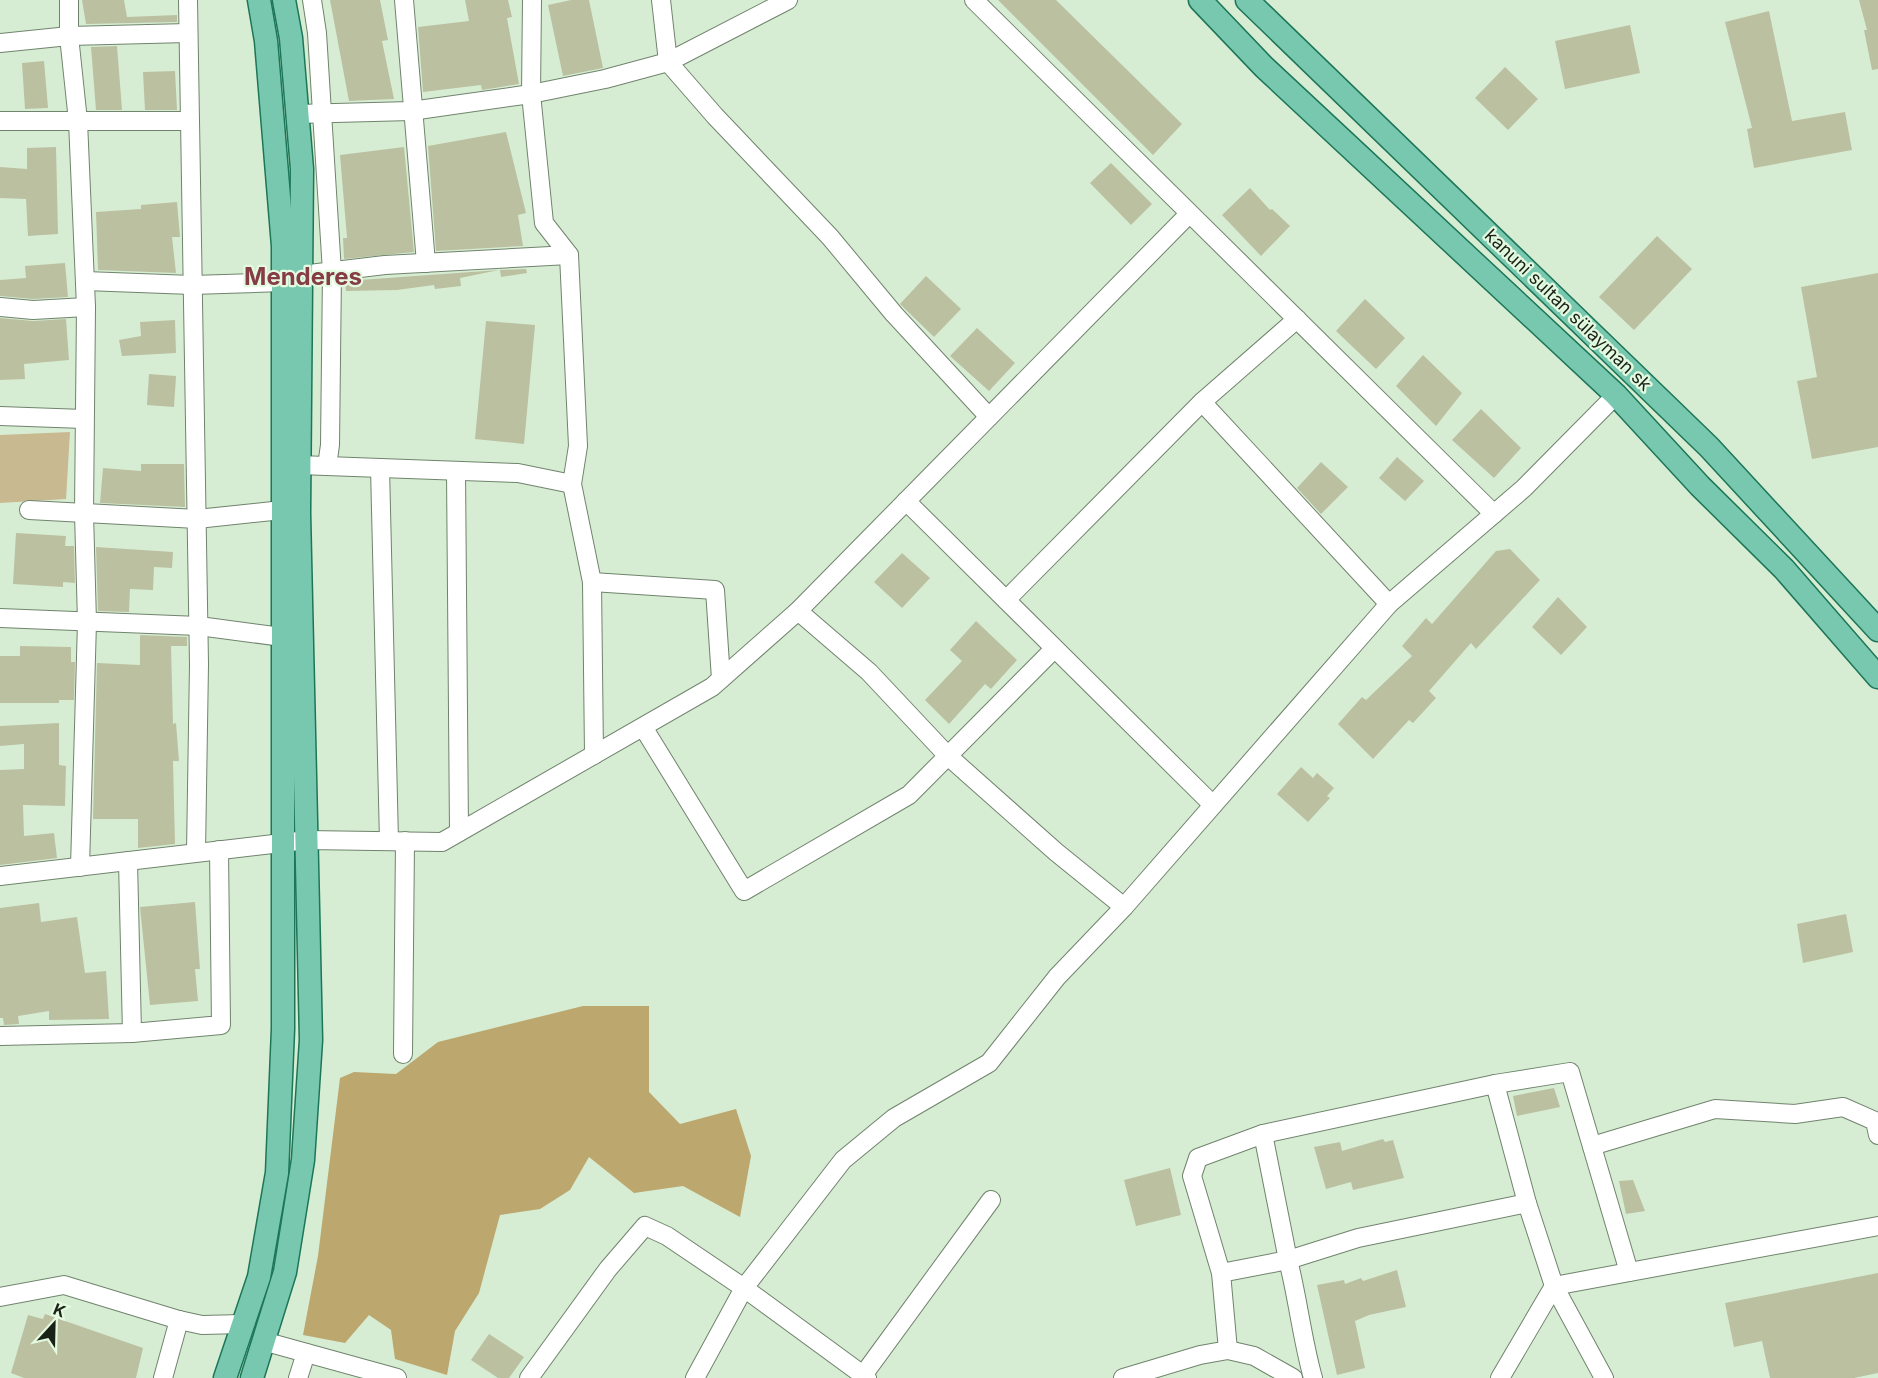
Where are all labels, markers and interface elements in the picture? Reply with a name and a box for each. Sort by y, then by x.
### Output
street label: kanuni sultan sülayman sk [1481,225,1656,395]
district label: Menderes [244,262,362,291]
north arrow [24,1294,84,1354]
text: K [51,1299,69,1322]

